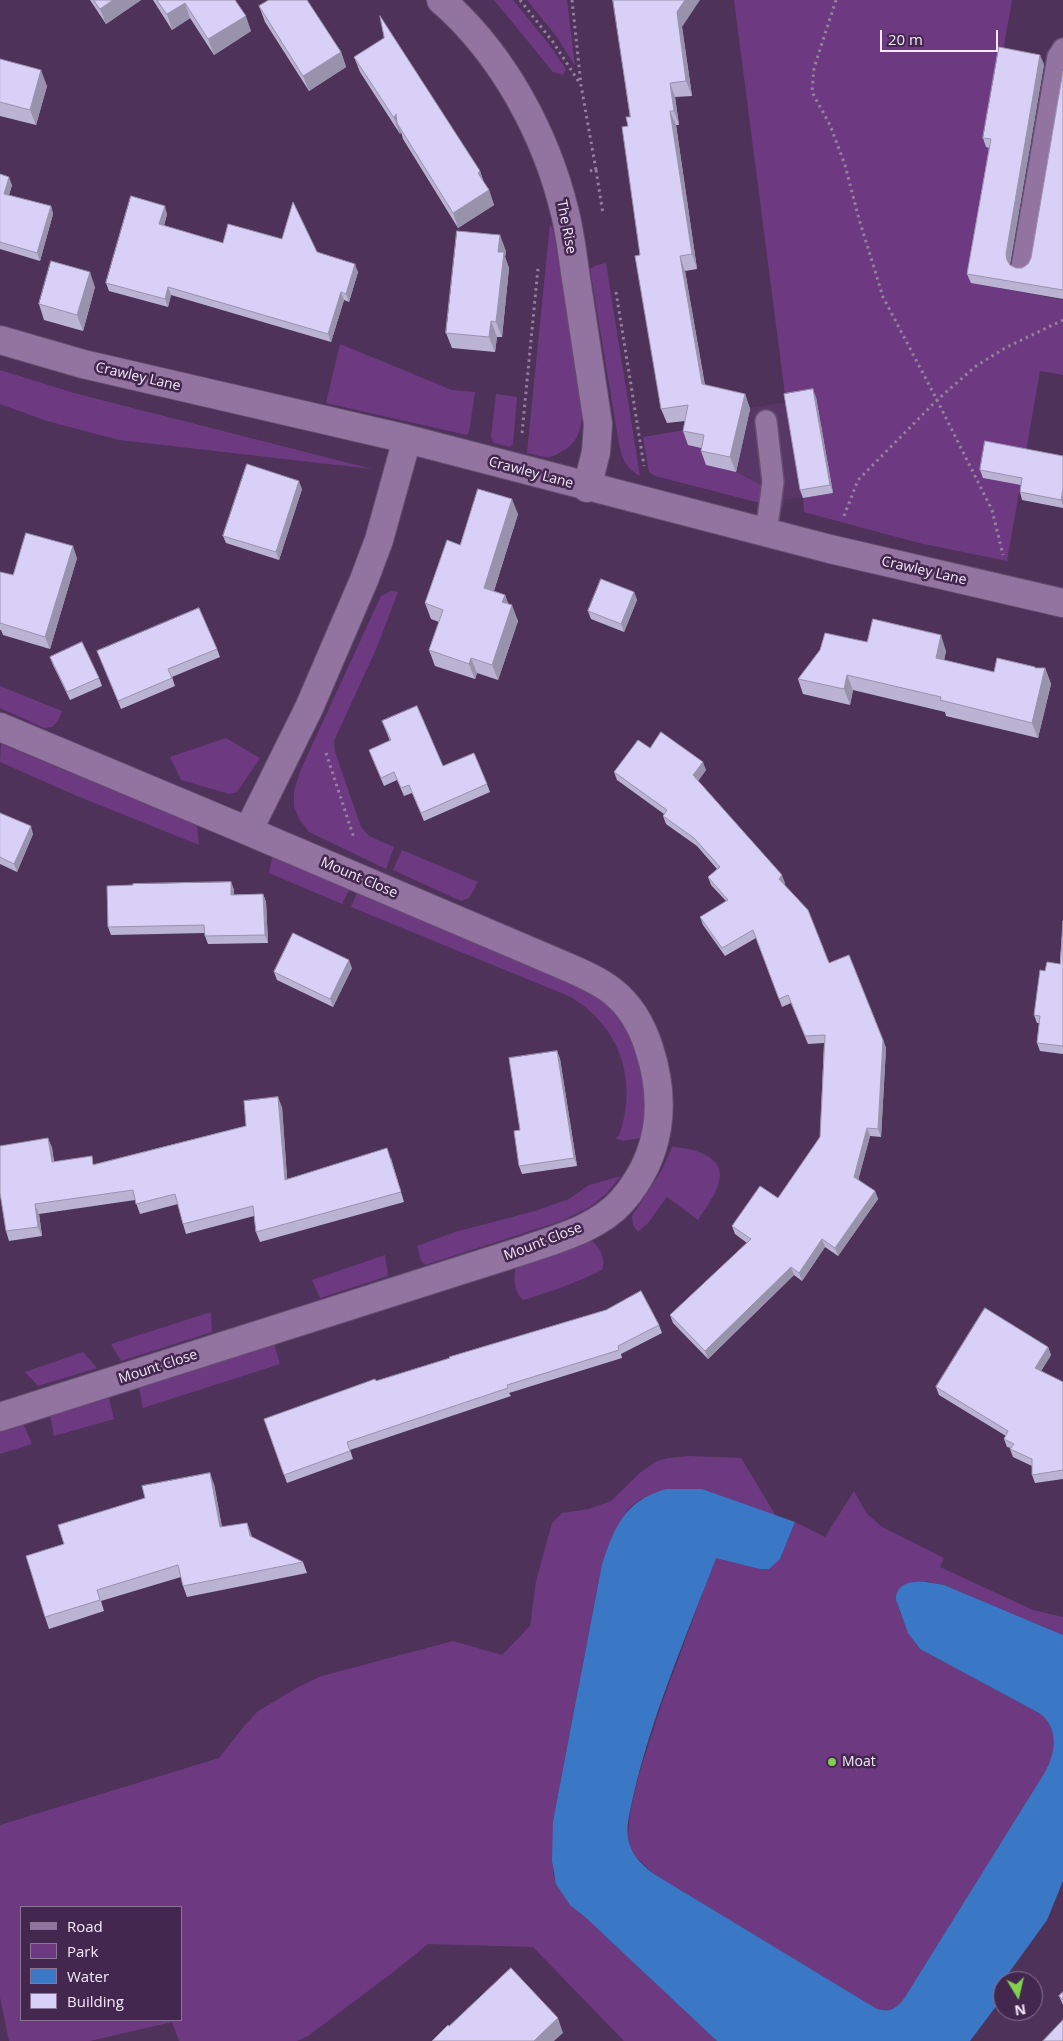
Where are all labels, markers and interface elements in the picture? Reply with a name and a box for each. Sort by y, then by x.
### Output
scale bar [883,20,1000,52]
text: 20 m [888,29,923,49]
street label: The Rise [553,199,579,255]
street label: Crawley Lane [94,359,182,395]
street label: Crawley Lane [487,454,575,492]
street label: Crawley Lane [880,553,968,589]
street label: Mount Close [318,854,400,902]
street label: Mount Close [502,1219,584,1265]
street label: Mount Close [116,1346,200,1388]
place label: Moat [842,1754,876,1770]
marker: Moat [826,1756,838,1768]
legend [20,1906,182,2021]
text: Road [67,1916,103,1936]
text: Park [67,1941,98,1961]
text: Water [67,1966,109,1986]
north arrow [993,1971,1043,2021]
text: Building [67,1991,124,2011]
text: N [1013,2000,1027,2021]

